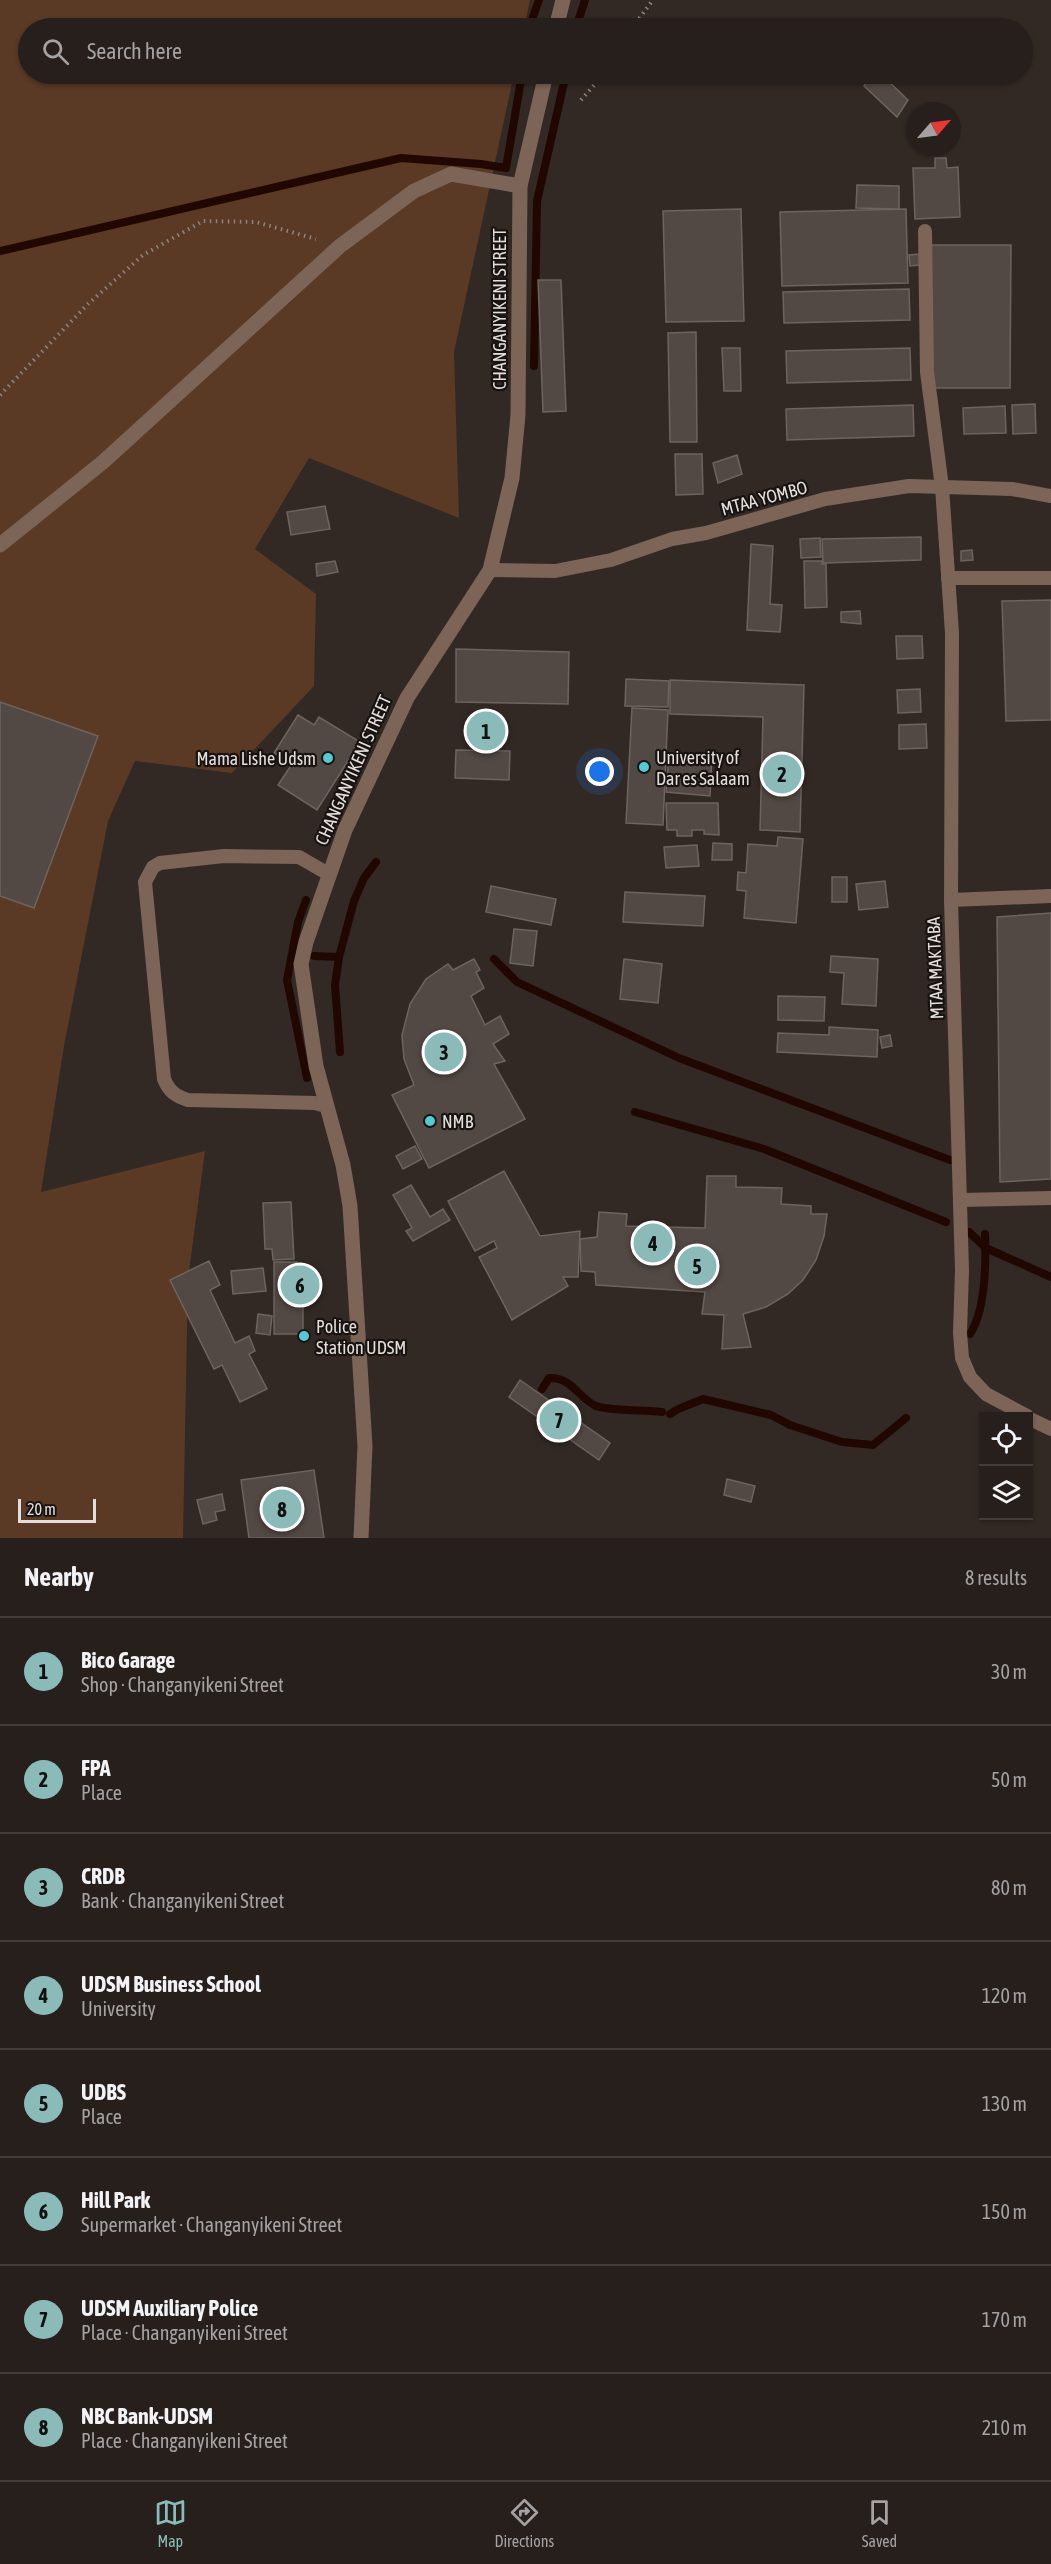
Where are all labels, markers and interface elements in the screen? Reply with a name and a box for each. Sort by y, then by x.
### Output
search box [18,18,1033,84]
icon: search [39,35,72,68]
text: Search here [87,38,182,64]
north arrow [907,102,961,156]
street label: CHANGANYIKENI STREET [489,228,510,390]
street label: MTAA YOMBO [719,476,809,520]
street label: CHANGANYIKENI STREET [311,692,395,848]
pin: 1 [466,708,506,754]
place label: University of Dar es Salaam [656,747,750,789]
place label: Mama Lishe Udsm [196,748,316,769]
marker: Mama Lishe Udsm [321,751,335,765]
pin: 2 [762,752,802,796]
your location [585,757,614,786]
marker: University of Dar es Salaam [637,760,651,774]
street label: MTAA MAKTABA [923,916,947,1020]
pin: 3 [424,1030,464,1074]
place label: NMB [442,1111,474,1132]
marker: NMB [423,1114,437,1128]
pin: 4 [634,1220,672,1266]
pin: 5 [678,1244,716,1288]
pin: 6 [280,1262,320,1308]
place label: Police Station UDSM [316,1316,406,1358]
marker: Police Station UDSM [297,1329,311,1343]
pin: 7 [540,1398,578,1442]
map controls [979,1412,1033,1520]
button: locate [979,1412,1033,1466]
button: layers [979,1466,1033,1520]
pin: 8 [262,1486,302,1532]
scale bar [18,1496,96,1524]
text: 20 m [27,1500,56,1518]
text: Nearby [24,1562,94,1592]
text: 8 results [965,1566,1027,1589]
text: Bico Garage [81,1647,175,1673]
text: 1 [39,1660,48,1683]
text: 30 m [991,1660,1027,1683]
text: Shop · Changanyikeni Street [81,1673,284,1696]
text: FPA [81,1755,111,1781]
text: 2 [39,1768,48,1791]
text: 50 m [991,1768,1027,1791]
text: Place [81,1781,122,1804]
text: CRDB [81,1863,125,1889]
text: 3 [39,1876,48,1899]
text: 80 m [991,1876,1027,1899]
text: Bank · Changanyikeni Street [81,1889,284,1912]
text: UDSM Business School [81,1971,261,1997]
text: 4 [39,1984,48,2007]
text: 120 m [982,1984,1027,2007]
text: University [81,1997,156,2020]
text: UDBS [81,2079,126,2105]
text: 5 [39,2092,48,2115]
text: 130 m [982,2092,1027,2115]
text: Place [81,2105,122,2128]
text: Hill Park [81,2187,150,2213]
text: 6 [39,2200,48,2223]
text: 150 m [982,2200,1027,2223]
text: Supermarket · Changanyikeni Street [81,2213,342,2236]
text: UDSM Auxiliary Police [81,2295,258,2321]
text: 7 [39,2308,48,2331]
text: 170 m [982,2308,1027,2331]
text: Place · Changanyikeni Street [81,2321,288,2344]
text: NBC Bank-UDSM [81,2403,213,2429]
text: 8 [39,2416,48,2439]
text: 210 m [982,2416,1027,2439]
text: Place · Changanyikeni Street [81,2429,288,2452]
tab: Map [154,2496,187,2550]
tab: Directions [494,2496,554,2550]
tab: Saved [862,2496,897,2550]

